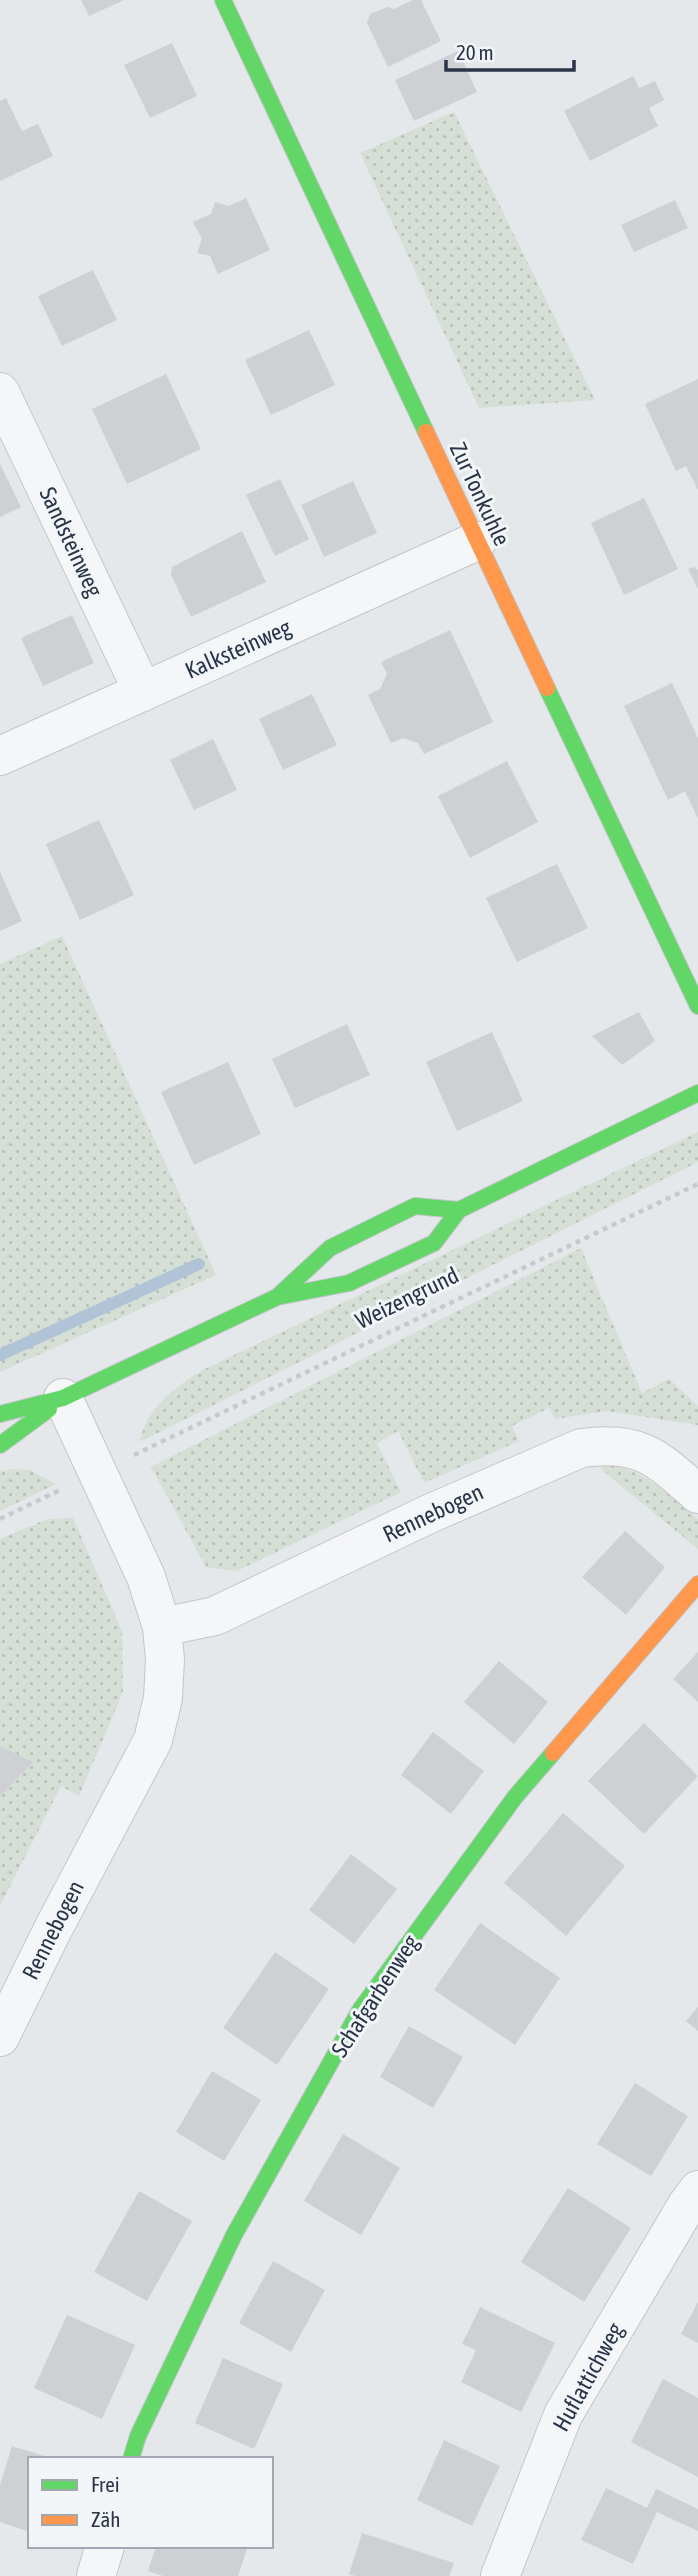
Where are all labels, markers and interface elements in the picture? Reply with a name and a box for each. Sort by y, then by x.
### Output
scale bar [446,28,574,72]
text: 20 m [456,40,494,64]
street label: Zur Tonkuhle [445,438,515,550]
street label: Sandsteinweg [34,483,108,601]
street label: Kalksteinweg [181,614,295,684]
street label: Weizengrund [351,1262,463,1334]
street label: Rennebogen [379,1479,487,1547]
street label: Rennebogen [17,1876,89,1984]
street label: Schafgarbenweg [326,1930,424,2062]
street label: Huflattichweg [548,2318,628,2436]
legend [28,2457,273,2548]
text: Frei [91,2472,120,2496]
text: Zäh [91,2507,120,2531]

